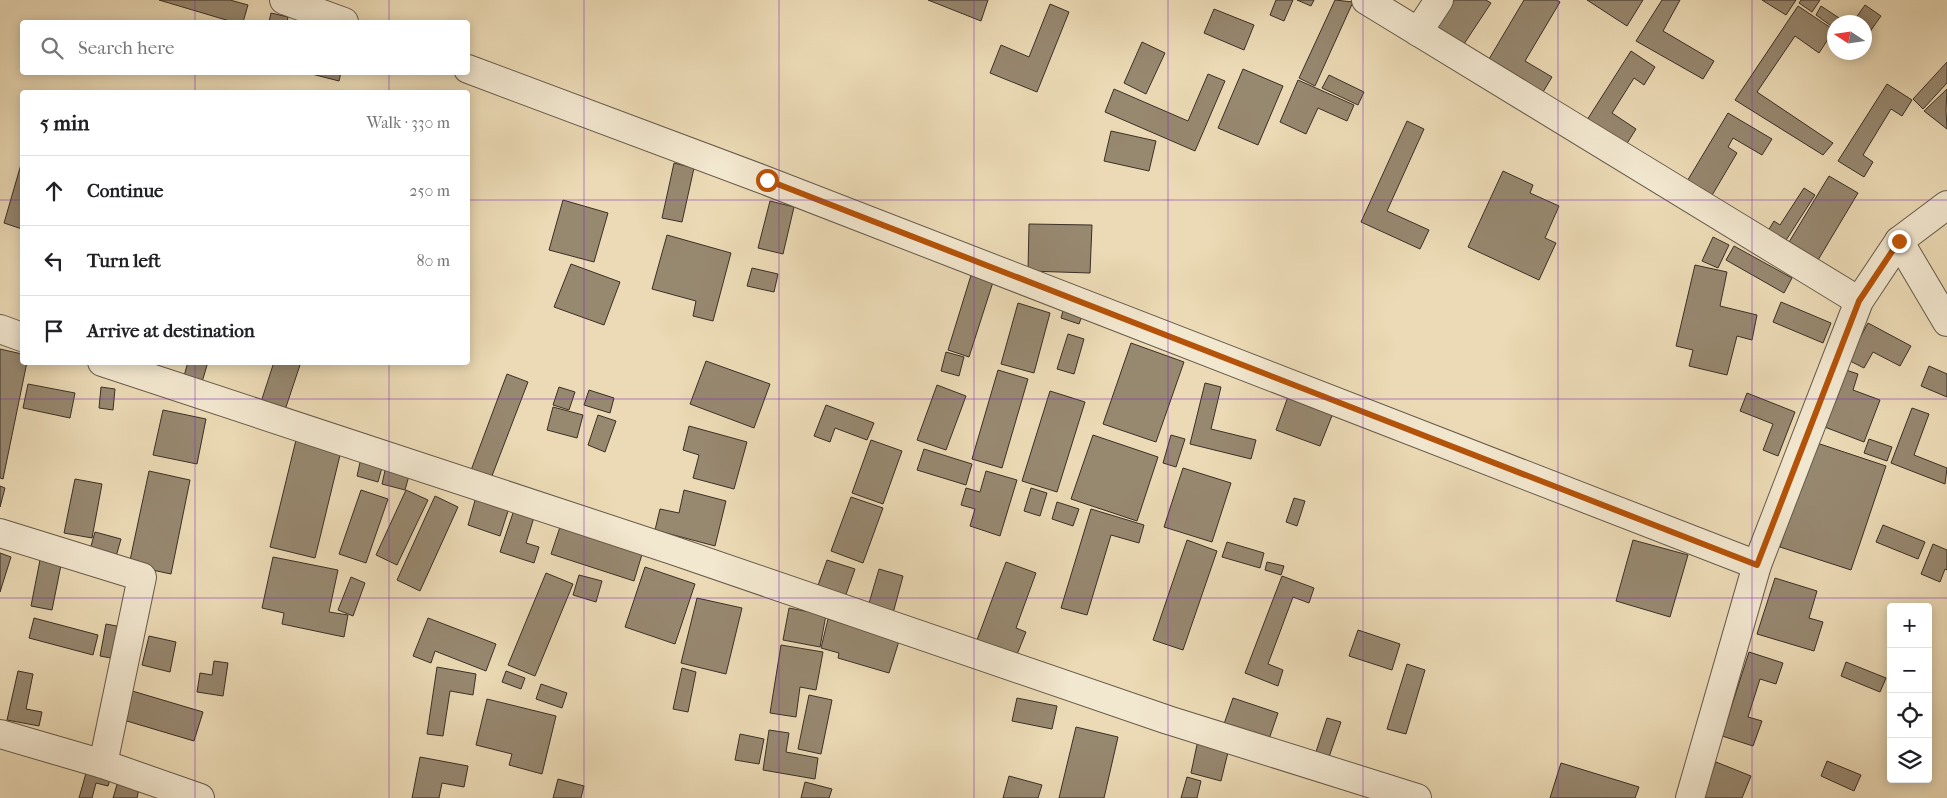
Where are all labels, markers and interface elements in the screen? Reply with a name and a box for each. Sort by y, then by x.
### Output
north arrow [1827,15,1872,60]
search box [20,20,470,75]
icon: search [38,34,66,62]
text: Search here [78,37,174,59]
text: 5 min [40,111,89,135]
text: Walk · 330 m [367,113,450,132]
route start [756,169,779,192]
icon: ahead [40,177,68,205]
text: Continue [87,180,163,202]
text: 250 m [409,181,450,200]
route end [1888,230,1911,253]
icon: left [40,247,68,275]
text: Turn left [87,250,161,272]
text: 80 m [416,251,450,270]
icon: arrive [40,317,68,345]
text: Arrive at destination [87,320,255,342]
map controls [1887,603,1932,783]
button: + [1887,603,1932,648]
button: − [1887,648,1932,693]
button: locate [1887,693,1932,738]
button: layers [1887,738,1932,783]

